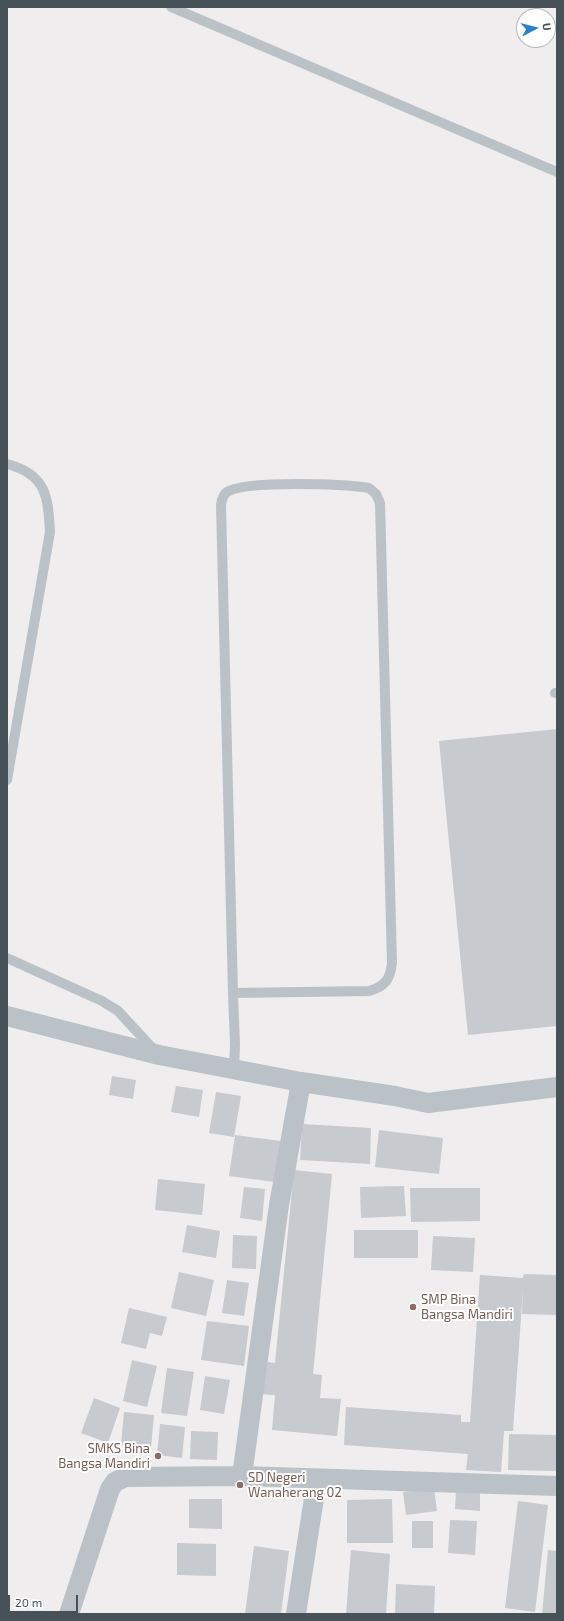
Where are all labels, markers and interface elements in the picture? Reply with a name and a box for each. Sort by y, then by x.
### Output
north arrow [516,8,556,48]
text: U [541,22,554,31]
place label: SMP Bina Bangsa Mandiri [421,1292,513,1323]
marker: SMP Bina Bangsa Mandiri [408,1302,418,1312]
place label: SMKS Bina Bangsa Mandiri [58,1441,150,1472]
marker: SMKS Bina Bangsa Mandiri [153,1451,163,1461]
place label: SD Negeri Wanaherang 02 [248,1470,342,1501]
marker: SD Negeri Wanaherang 02 [235,1480,245,1490]
scale bar [10,1587,80,1613]
text: 20 m [15,1595,42,1609]

